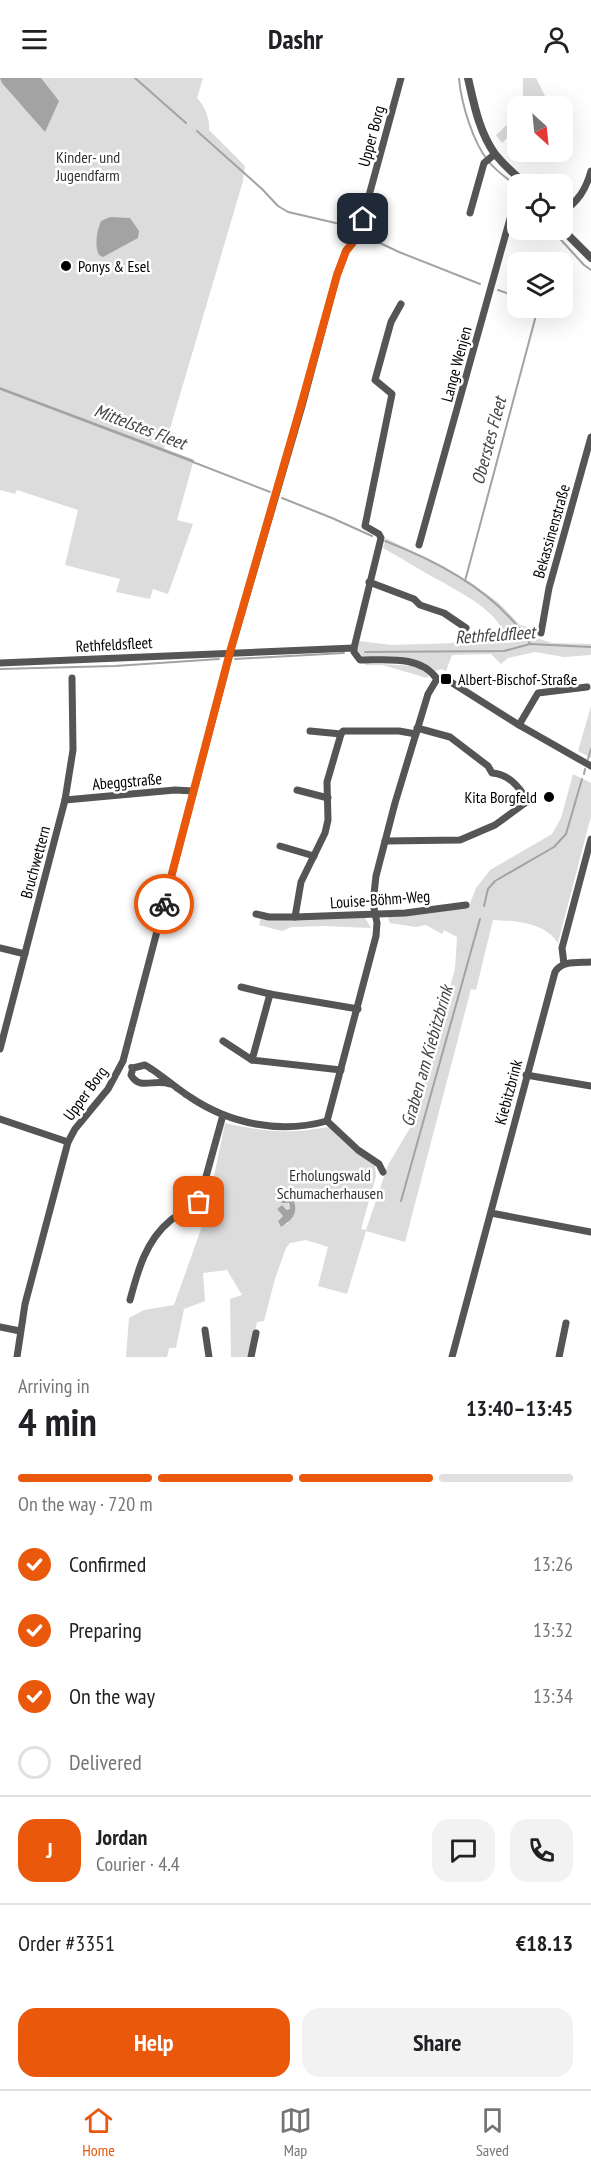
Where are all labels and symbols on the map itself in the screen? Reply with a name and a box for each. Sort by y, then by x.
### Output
north arrow [507,96,573,162]
street label: Upper Borg [353,103,389,169]
park label: Kinder- und Jugendfarm [55,147,120,185]
pin [337,193,388,244]
place label: Ponys & Esel [78,256,150,276]
marker: Ponys & Esel [59,259,73,273]
street label: Lange Wenjen [436,324,476,404]
water label: Oberstes Fleet [466,393,512,487]
water label: Mittelstes Fleet [91,399,191,455]
street label: Bekassinenstraße [528,482,574,580]
water label: Rethfeldfleet [454,620,538,649]
street label: Rethfeldsfleet [75,632,153,656]
place label: Albert-Bischof-Straße [458,669,577,689]
marker: Albert-Bischof-Straße [439,672,453,686]
street label: Abeggstraße [91,768,163,794]
place label: Kita Borgfeld [464,787,537,807]
marker: Kita Borgfeld [542,790,556,804]
street label: Bruchwettern [16,824,54,900]
courier [134,874,194,934]
street label: Louise-Böhm-Weg [329,886,431,912]
water label: Graben am Kiebitzbrink [395,981,458,1129]
street label: Kiebitzbrink [490,1056,526,1127]
street label: Upper Borg [59,1062,111,1124]
park label: Erholungswald Schumacherhausen [277,1165,383,1203]
pin [173,1176,224,1227]

